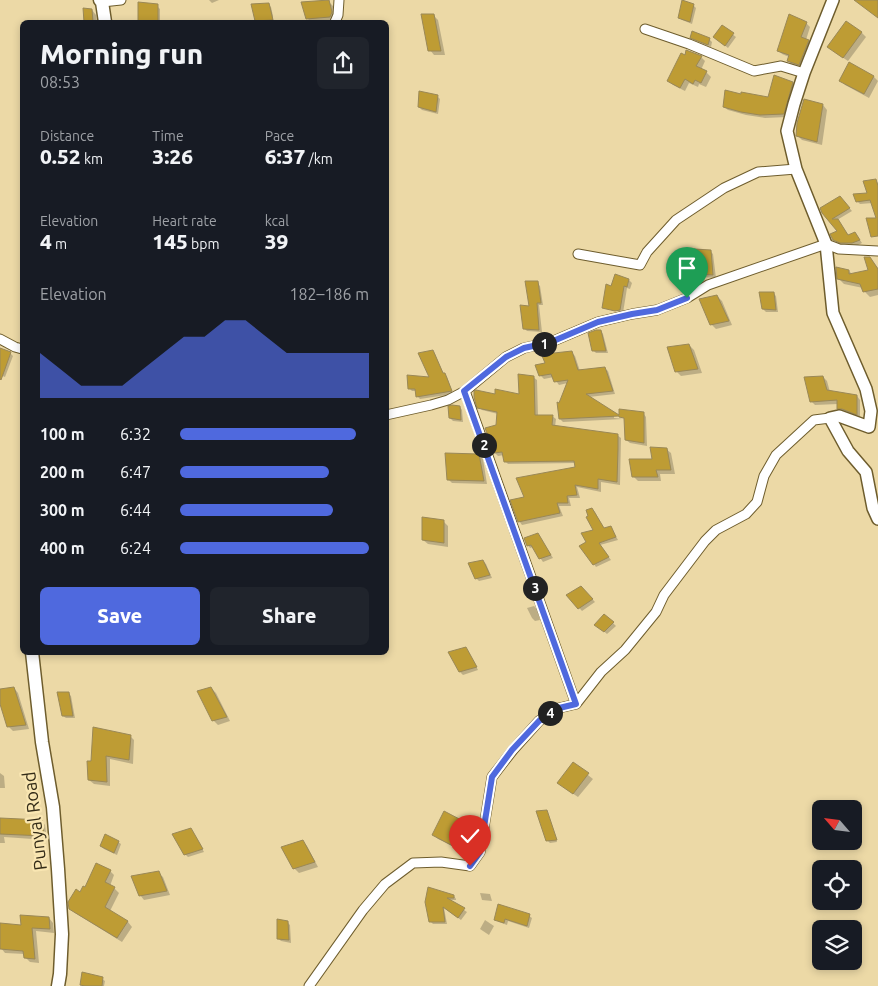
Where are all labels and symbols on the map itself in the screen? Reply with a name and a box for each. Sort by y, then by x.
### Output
pin [666,247,708,298]
pin: 1 [532,332,556,356]
pin: 2 [472,432,496,458]
pin: 3 [522,576,548,600]
pin: 4 [538,700,562,726]
street label: Punyal Road [18,771,50,872]
north arrow [812,800,862,850]
pin [449,815,491,866]

